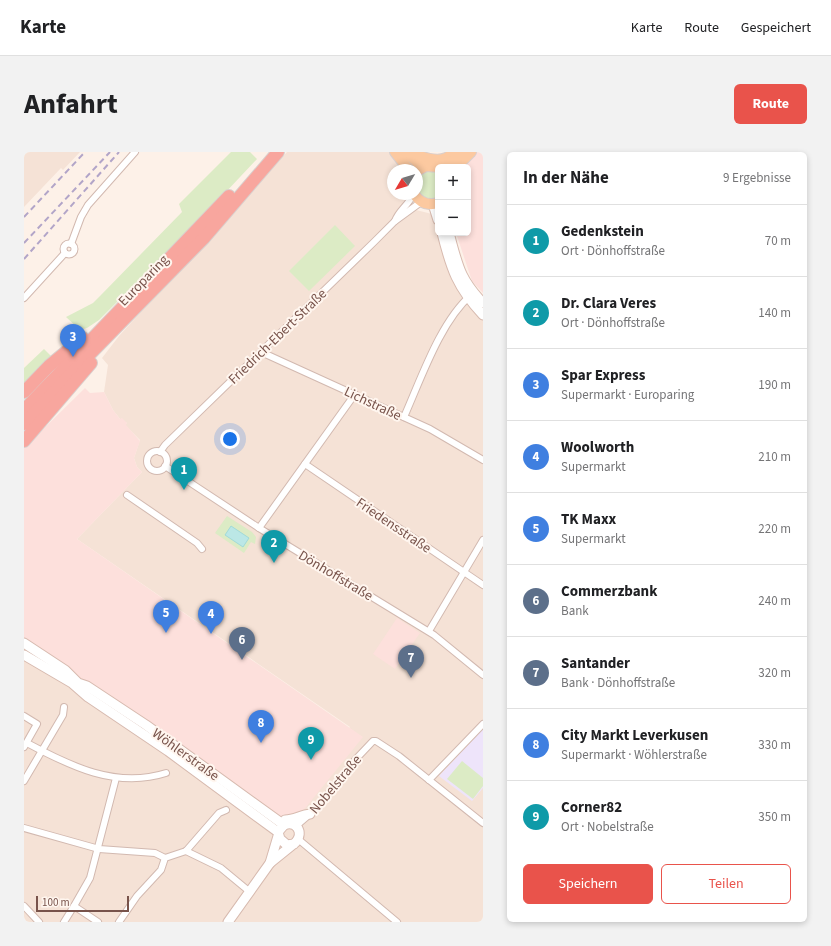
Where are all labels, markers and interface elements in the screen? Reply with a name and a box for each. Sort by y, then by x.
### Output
text: Karte [20,14,66,41]
text: Karte [631,18,662,38]
text: Route [684,18,719,38]
text: Gespeichert [741,18,811,38]
text: Anfahrt [24,84,118,124]
button: Route [734,84,807,124]
north arrow [387,164,423,200]
map controls [435,164,471,236]
button: + [435,164,471,200]
text: In der Nähe [523,166,609,190]
text: 9 Ergebnisse [723,169,791,187]
button: − [435,200,471,236]
text: Gedenkstein [561,221,644,242]
text: 1 [533,232,539,250]
text: 70 m [765,232,791,250]
text: Ort · Dönhoffstraße [561,242,665,260]
street label: Europaring [114,250,173,311]
street label: Friedrich-Ebert-Straße [224,284,331,389]
text: Dr. Clara Veres [561,293,656,314]
text: 2 [533,304,539,322]
text: 140 m [758,304,791,322]
text: Ort · Dönhoffstraße [561,314,665,332]
pin: 3 [60,324,86,357]
text: Spar Express [561,365,645,386]
text: 3 [533,376,539,394]
text: 190 m [758,376,791,394]
street label: Lichstraße [341,382,405,426]
text: Supermarkt · Europaring [561,386,694,404]
your location [220,429,240,449]
text: Woolworth [561,437,634,458]
text: 4 [533,448,539,466]
text: 210 m [758,448,791,466]
pin: 1 [171,457,197,490]
text: Supermarkt [561,458,626,476]
street label: Friedensstraße [352,493,435,558]
text: TK Maxx [561,509,616,530]
text: 5 [533,520,539,538]
text: 220 m [758,520,791,538]
pin: 2 [261,530,287,563]
text: Supermarkt [561,530,626,548]
street label: Dönhoffstraße [294,546,377,606]
text: Commerzbank [561,581,657,602]
text: 6 [533,592,539,610]
text: 240 m [758,592,791,610]
pin: 5 [153,600,179,633]
pin: 4 [198,601,224,634]
text: Bank [561,602,589,620]
pin: 6 [229,627,255,660]
pin: 7 [398,645,424,678]
text: Santander [561,653,630,674]
text: 7 [533,664,539,682]
text: 320 m [758,664,791,682]
text: Bank · Dönhoffstraße [561,674,675,692]
pin: 8 [248,710,274,743]
street label: Wöhlerstraße [148,724,223,786]
text: City Markt Leverkusen [561,725,708,746]
pin: 9 [298,727,324,760]
text: 8 [533,736,539,754]
text: 330 m [758,736,791,754]
text: Supermarkt · Wöhlerstraße [561,746,707,764]
street label: Nobelstraße [305,751,367,819]
text: Corner82 [561,797,622,818]
text: 9 [533,808,539,826]
text: 350 m [758,808,791,826]
text: Ort · Nobelstraße [561,818,654,836]
button: Speichern [523,864,653,904]
button: Teilen [661,864,791,904]
scale bar [36,894,129,913]
text: 100 m [42,895,70,910]

